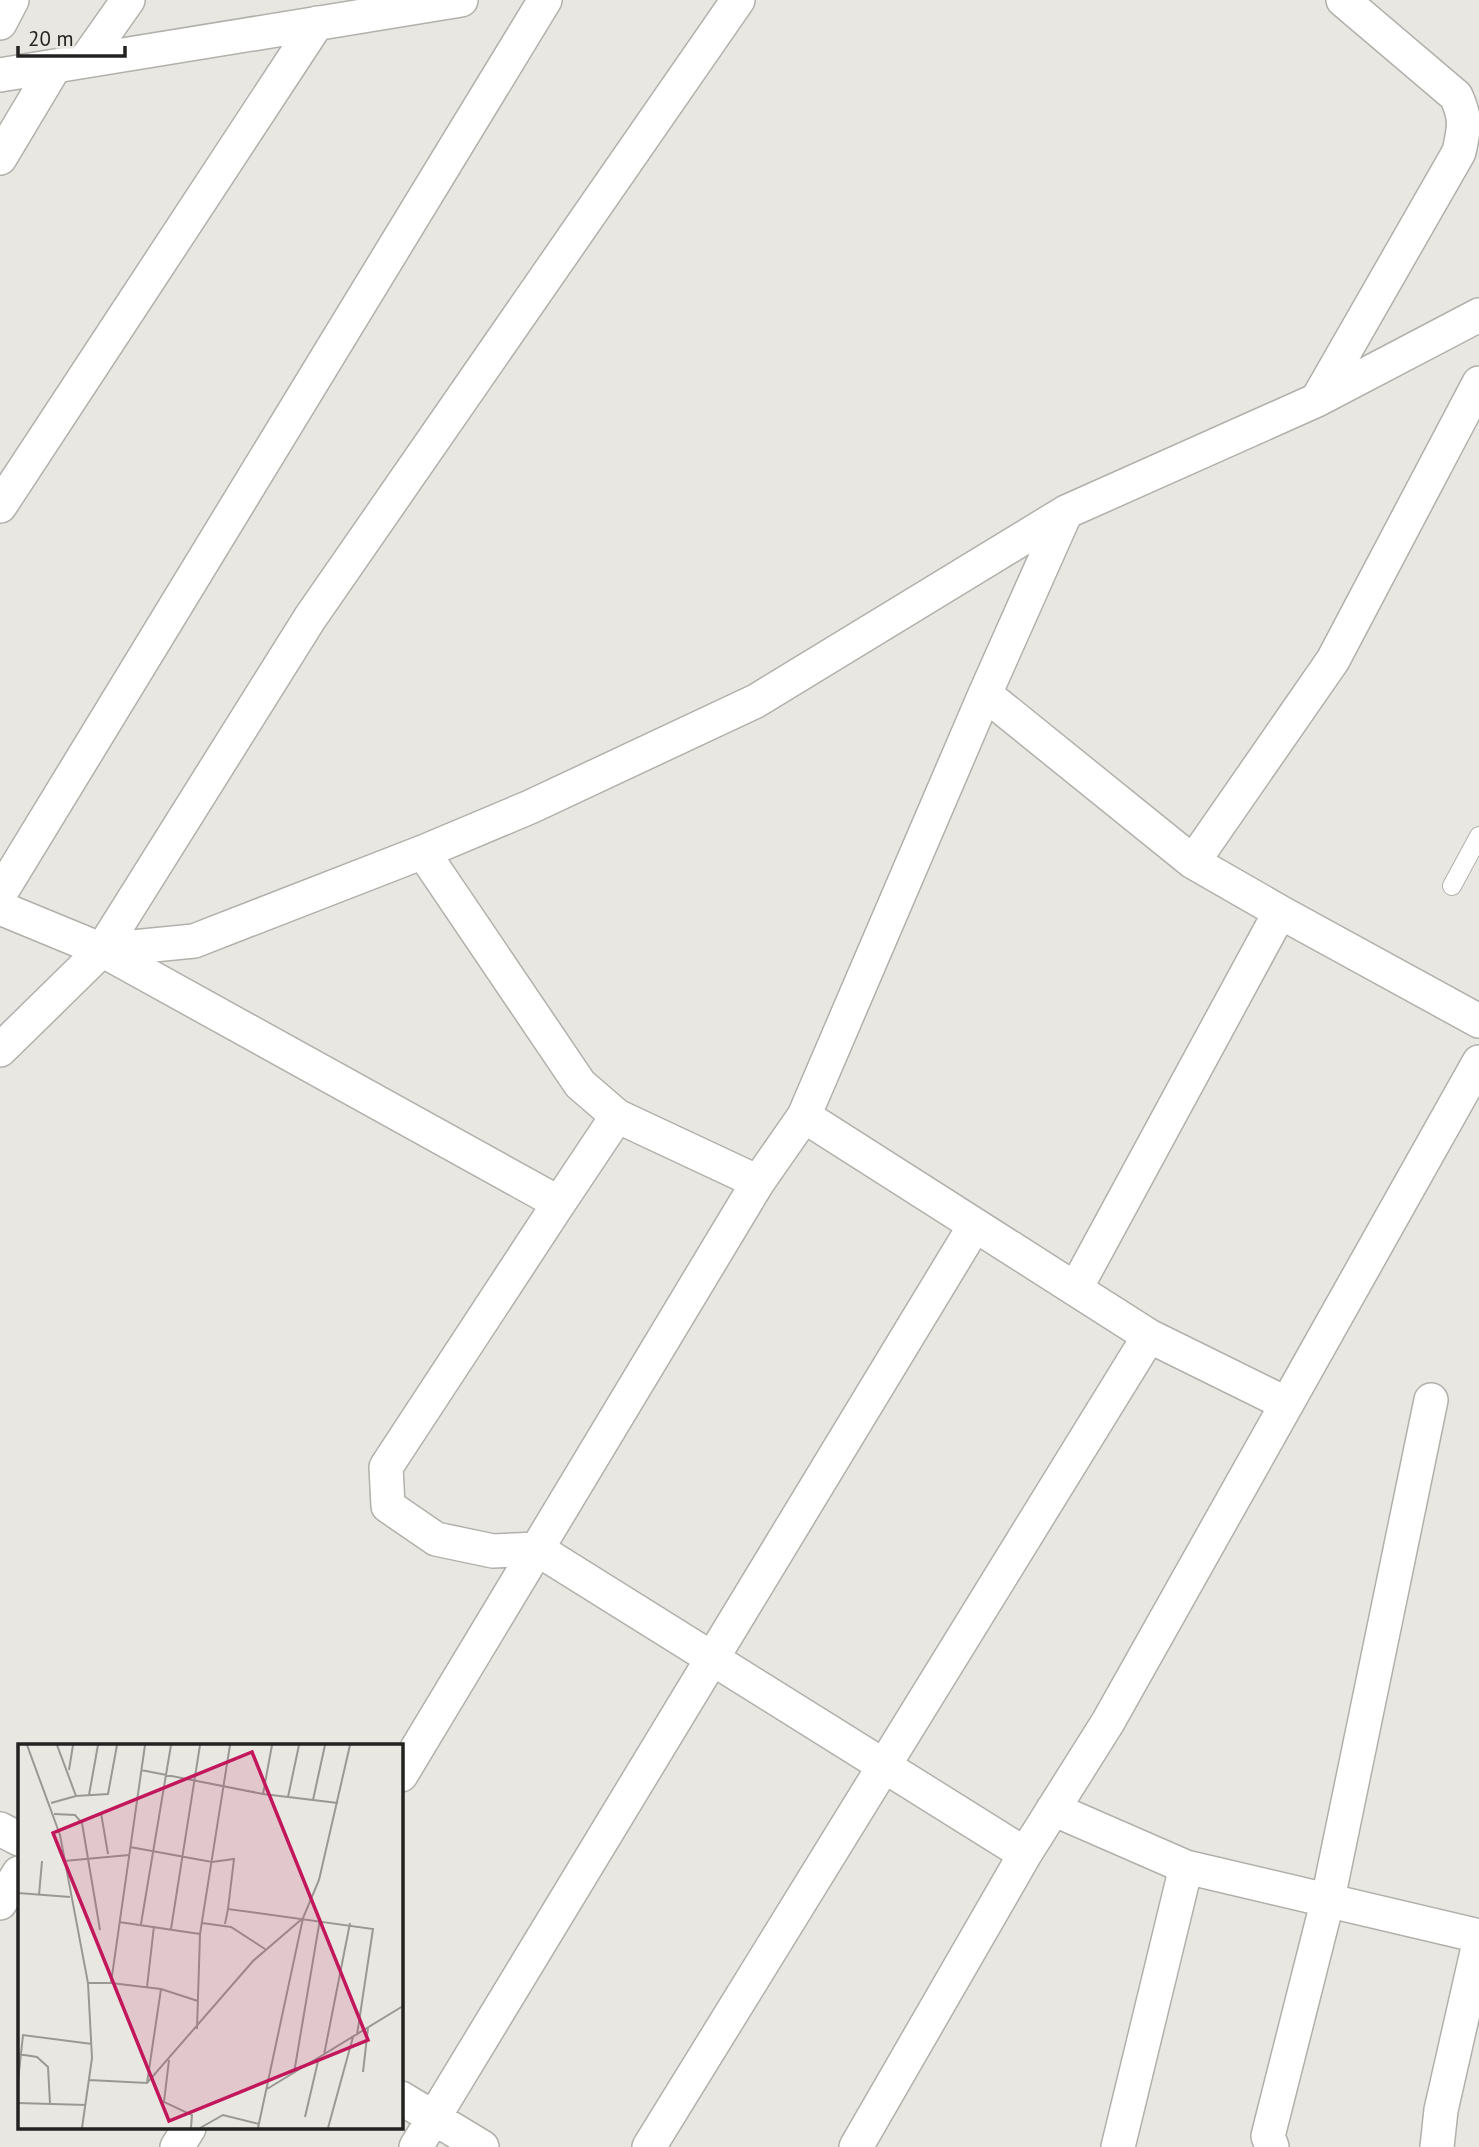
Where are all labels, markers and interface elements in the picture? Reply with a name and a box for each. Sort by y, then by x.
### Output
scale bar [18,14,124,58]
text: 20 m [28,25,74,52]
inset map [18,1744,402,2130]

